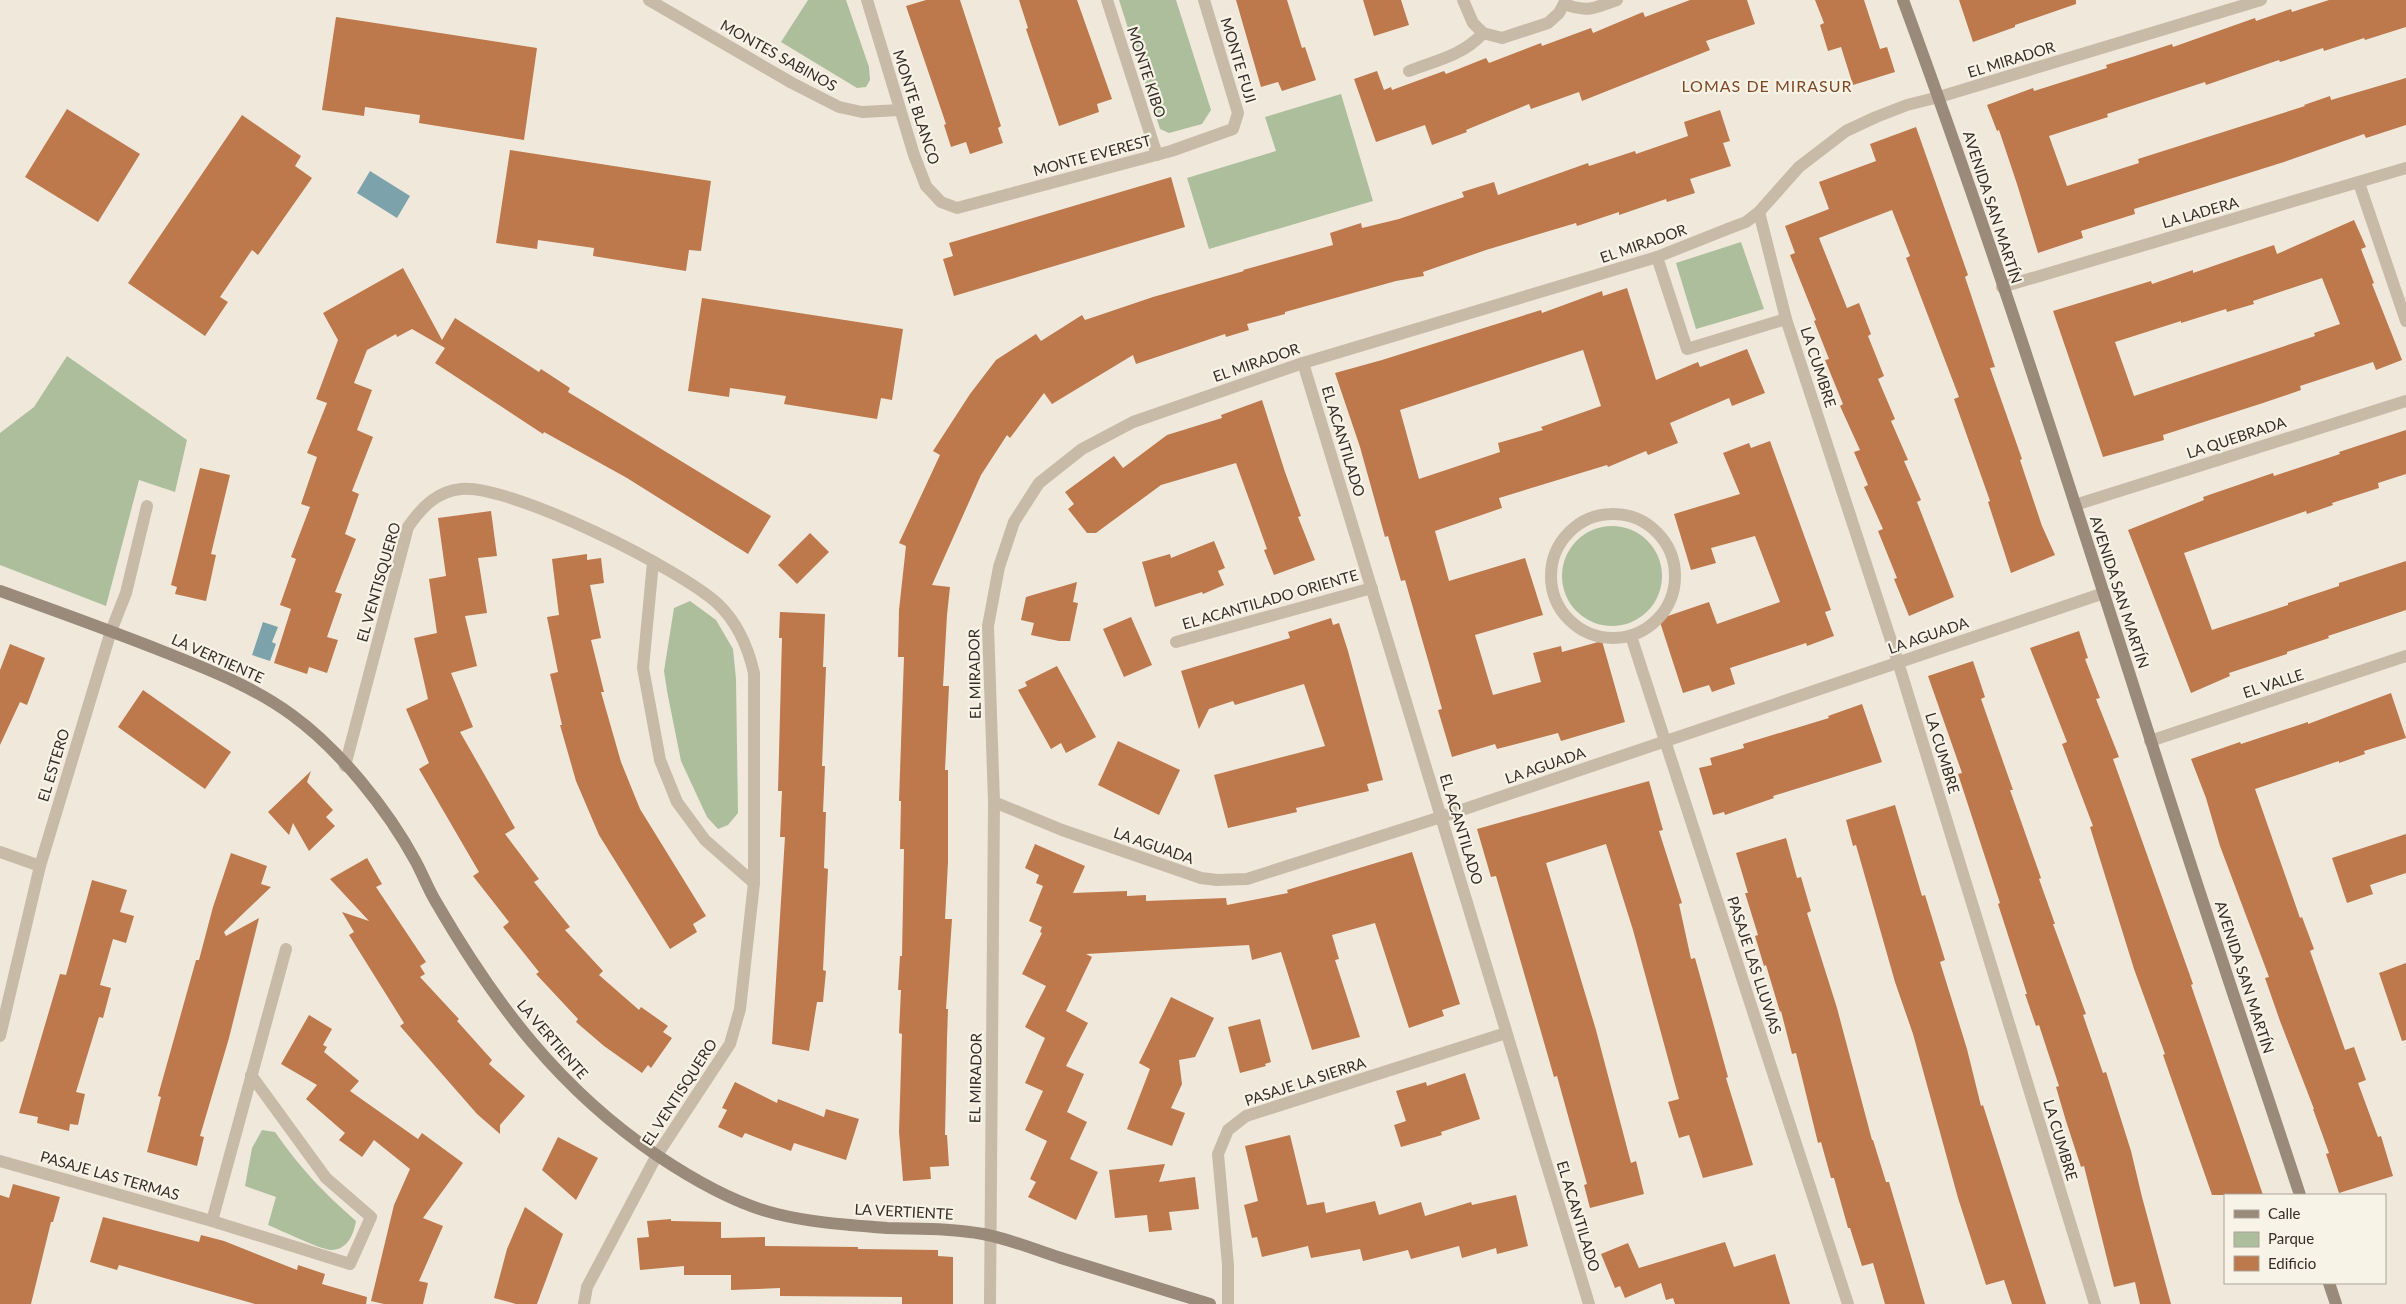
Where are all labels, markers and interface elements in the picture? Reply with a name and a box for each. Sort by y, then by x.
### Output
street label: MONTES SABINOS [718,15,840,95]
street label: MONTE FUJI [1217,15,1261,105]
street label: MONTE KIBO [1124,24,1170,120]
street label: EL MIRADOR [1965,37,2057,81]
street label: MONTE BLANCO [890,47,944,167]
district label: LOMAS DE MIRASUR [1681,76,1853,95]
street label: AVENIDA SAN MARTÍN [1960,128,2026,286]
street label: MONTE EVEREST [1031,131,1153,179]
street label: LA LADERA [2160,192,2241,231]
street label: EL MIRADOR [1597,220,1689,266]
street label: LA CUMBRE [1797,324,1841,410]
street label: EL MIRADOR [1210,339,1302,385]
street label: EL ACANTILADO [1319,383,1369,499]
street label: LA QUEBRADA [2184,412,2289,462]
street label: AVENIDA SAN MARTÍN [2087,513,2153,671]
street label: EL VENTISQUERO [352,520,404,644]
street label: EL ACANTILADO ORIENTE [1180,565,1360,633]
street label: LA AGUADA [1885,613,1971,657]
street label: EL MIRADOR [964,628,984,719]
street label: LA VERTIENTE [169,630,267,686]
street label: EL VALLE [2240,665,2306,701]
street label: LA CUMBRE [1922,710,1964,796]
street label: EL ESTERO [33,726,73,804]
street label: LA AGUADA [1502,743,1588,787]
street label: EL ACANTILADO [1437,771,1487,887]
street label: LA AGUADA [1111,823,1197,867]
street label: PASAJE LAS LLUVIAS [1724,894,1786,1036]
street label: AVENIDA SAN MARTÍN [2212,898,2278,1056]
street label: LA VERTIENTE [514,996,592,1082]
street label: EL MIRADOR [965,1032,985,1123]
street label: EL VENTISQUERO [638,1035,720,1149]
street label: PASAJE LA SIERRA [1242,1053,1369,1109]
street label: LA CUMBRE [2040,1097,2082,1183]
street label: PASAJE LAS TERMAS [38,1147,182,1203]
street label: EL ACANTILADO [1554,1158,1604,1274]
legend [2224,1194,2386,1284]
street label: LA VERTIENTE [854,1199,954,1223]
text: Calle [2268,1204,2301,1222]
text: Parque [2268,1229,2314,1247]
text: Edificio [2268,1254,2316,1272]

